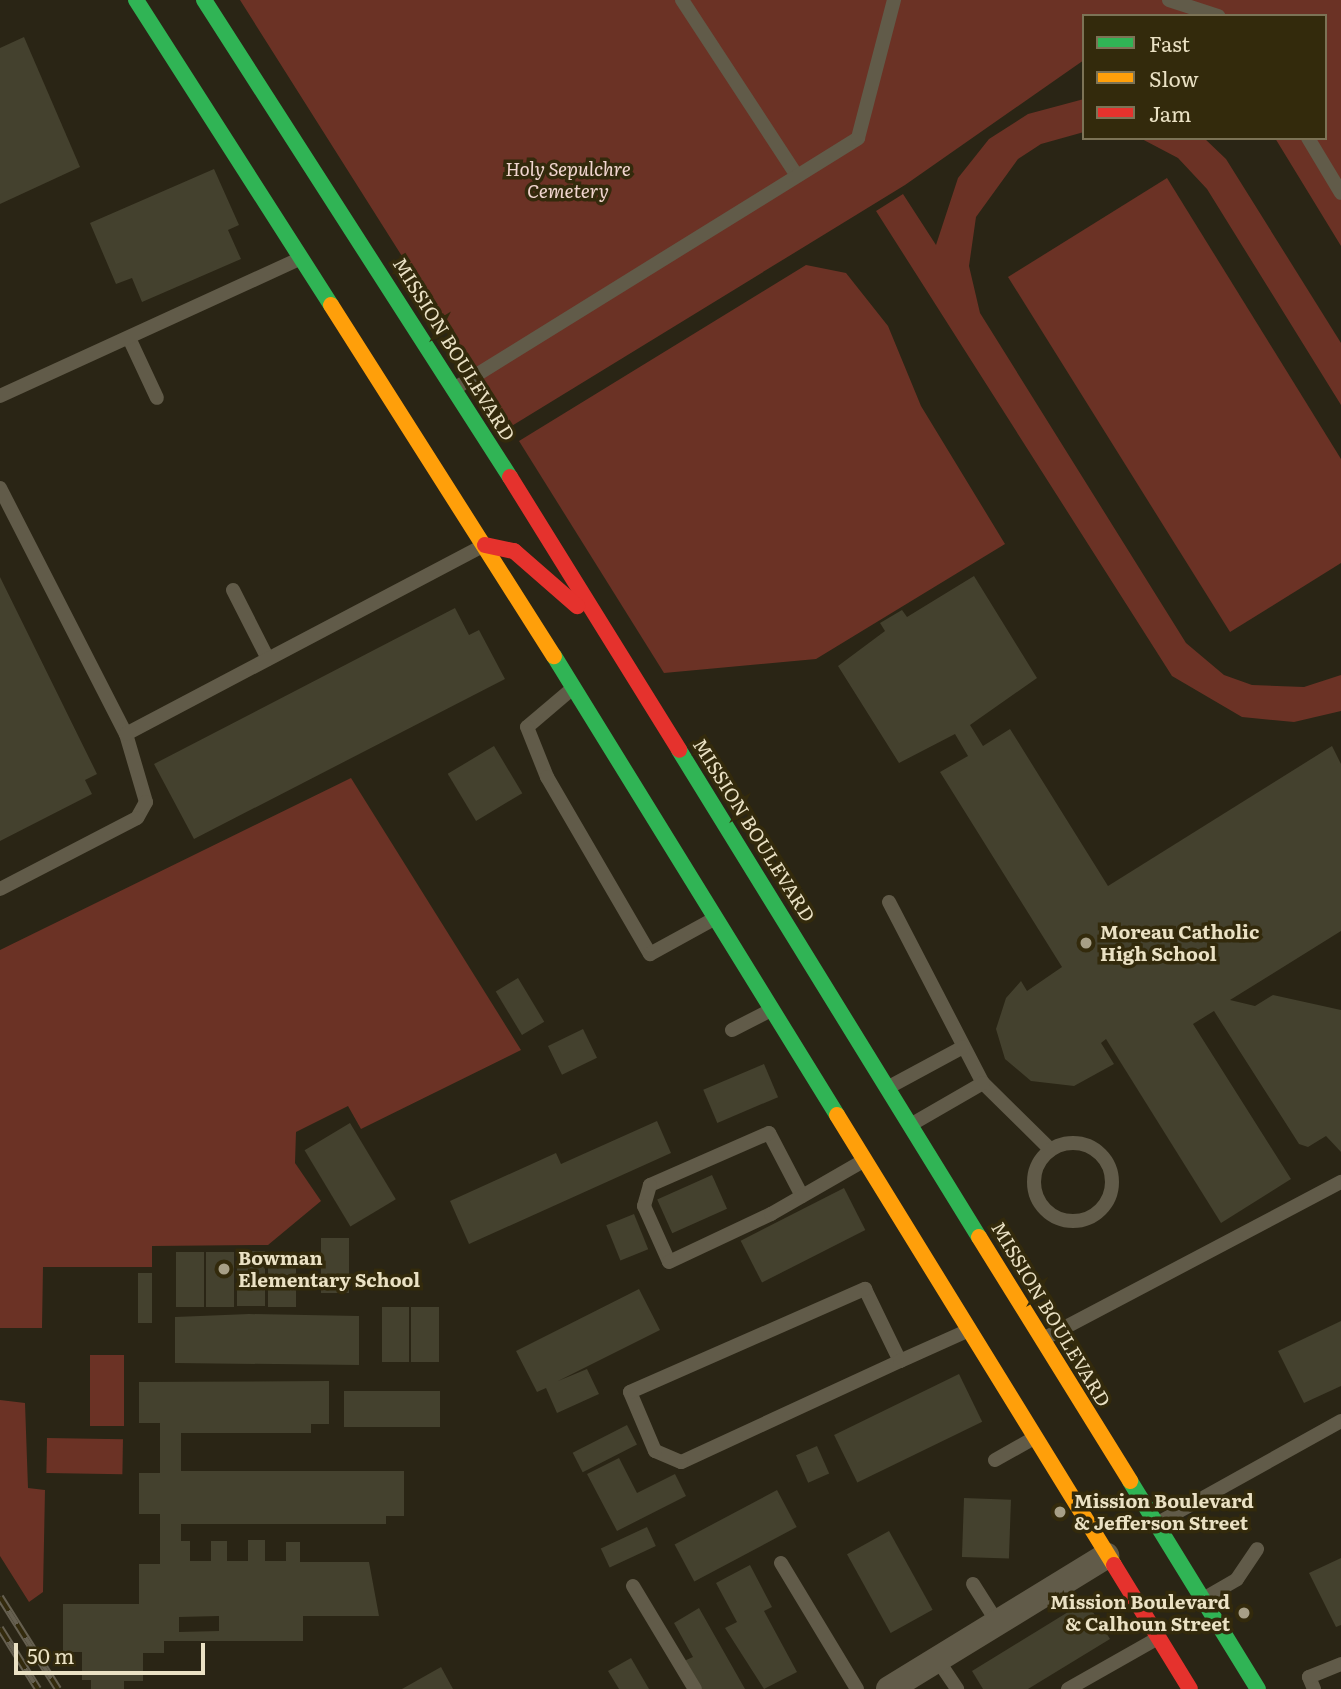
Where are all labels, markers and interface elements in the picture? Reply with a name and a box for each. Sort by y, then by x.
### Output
legend [1082,14,1327,140]
text: Fast [1149,27,1190,58]
text: Slow [1149,62,1199,93]
text: Jam [1149,97,1191,128]
park label: Holy Sepulchre Cemetery [505,158,631,202]
street label: MISSION BOULEVARD [388,253,520,445]
street label: MISSION BOULEVARD [688,734,820,926]
place label: Moreau Catholic High School [1100,921,1259,965]
marker: Moreau Catholic High School [1078,935,1094,951]
street label: MISSION BOULEVARD [987,1217,1115,1411]
place label: Bowman Elementary School [238,1247,420,1291]
marker: Bowman Elementary School [216,1261,232,1277]
place label: Mission Boulevard & Jefferson Street [1074,1490,1254,1534]
marker: Mission Boulevard & Jefferson Street [1052,1504,1068,1520]
place label: Mission Boulevard & Calhoun Street [1050,1591,1230,1635]
marker: Mission Boulevard & Calhoun Street [1236,1605,1252,1621]
scale bar [18,1630,208,1674]
text: 50 m [27,1639,74,1670]

